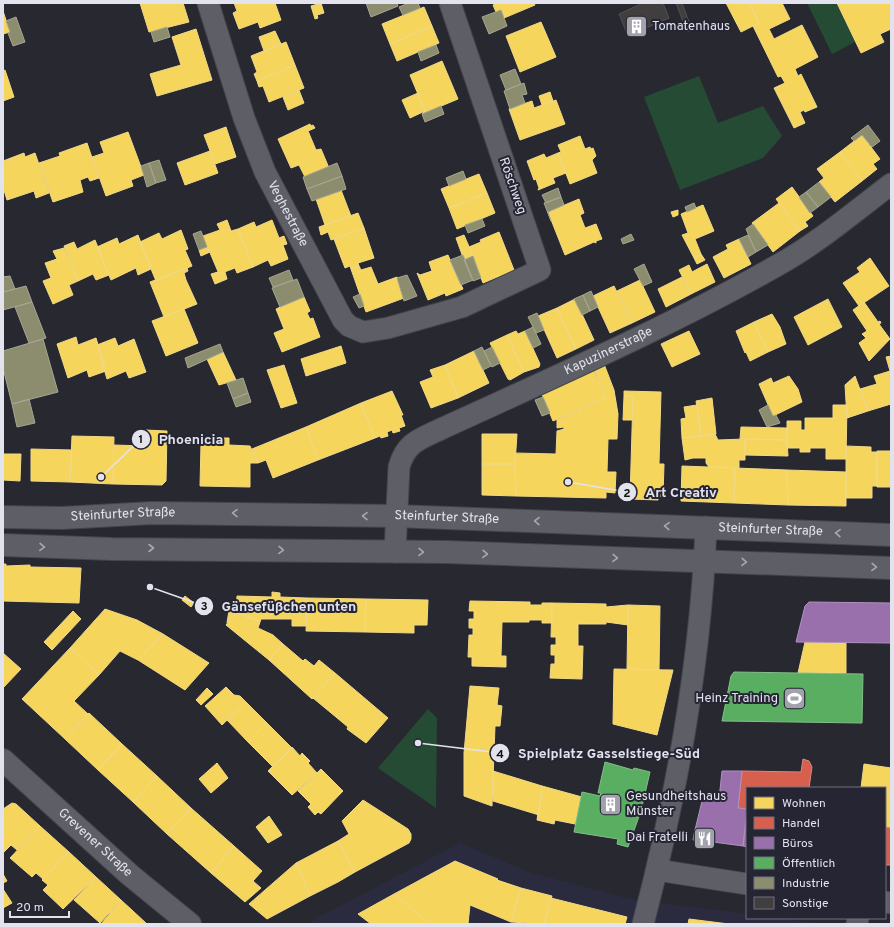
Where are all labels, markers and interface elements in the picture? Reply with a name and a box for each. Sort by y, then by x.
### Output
building icon: Tomatenhaus [624,14,650,40]
place label: Tomatenhaus [652,19,730,35]
street label: Röschweg [495,155,529,217]
street label: Veghestraße [263,178,311,250]
street label: Kapuzinerstraße [562,324,655,379]
callout: Phoenicia [131,426,231,452]
text: 1 [139,432,143,448]
text: Phoenicia [159,432,223,449]
callout: Art Creativ [617,479,725,505]
text: Art Creativ [645,485,717,502]
text: 2 [623,486,631,502]
street label: Steinfurter Straße [70,505,175,526]
street label: Steinfurter Straße [394,508,499,528]
one-way arrow [232,509,238,517]
one-way arrow [362,511,368,520]
one-way arrow [534,517,540,525]
street label: Steinfurter Straße [718,520,823,540]
one-way arrow [664,522,670,530]
one-way arrow [835,528,841,537]
one-way arrow [39,542,45,551]
one-way arrow [148,544,154,552]
one-way arrow [278,546,284,554]
one-way arrow [418,548,424,556]
one-way arrow [482,549,488,558]
one-way arrow [612,554,618,562]
one-way arrow [741,558,747,567]
one-way arrow [871,563,877,572]
callout: Gänsefüßchen unten [194,593,365,619]
text: 3 [200,599,208,615]
text: Gänsefüßchen unten [222,599,356,616]
sports icon: Heinz Training [781,686,807,712]
place label: Heinz Training [695,691,778,707]
callout: Spielplatz Gasselstiege-Süd [490,740,708,766]
text: Spielplatz Gasselstiege-Süd [518,746,700,763]
text: 4 [496,747,504,763]
legend [746,787,886,919]
place label: Gesundheitshaus Münster [626,789,726,820]
building icon: Gesundheitshaus Münster [598,791,624,817]
text: Wohnen [782,796,826,812]
street label: Grevener Straße [54,805,135,881]
text: Handel [782,816,820,832]
restaurant icon: Dai Fratelli [691,825,717,851]
place label: Dai Fratelli [627,830,688,846]
text: Büros [782,836,813,852]
text: Öffentlich [782,856,835,872]
text: Industrie [782,876,830,892]
scale bar [10,893,69,919]
text: Sonstige [782,896,828,912]
text: 20 m [16,900,44,916]

